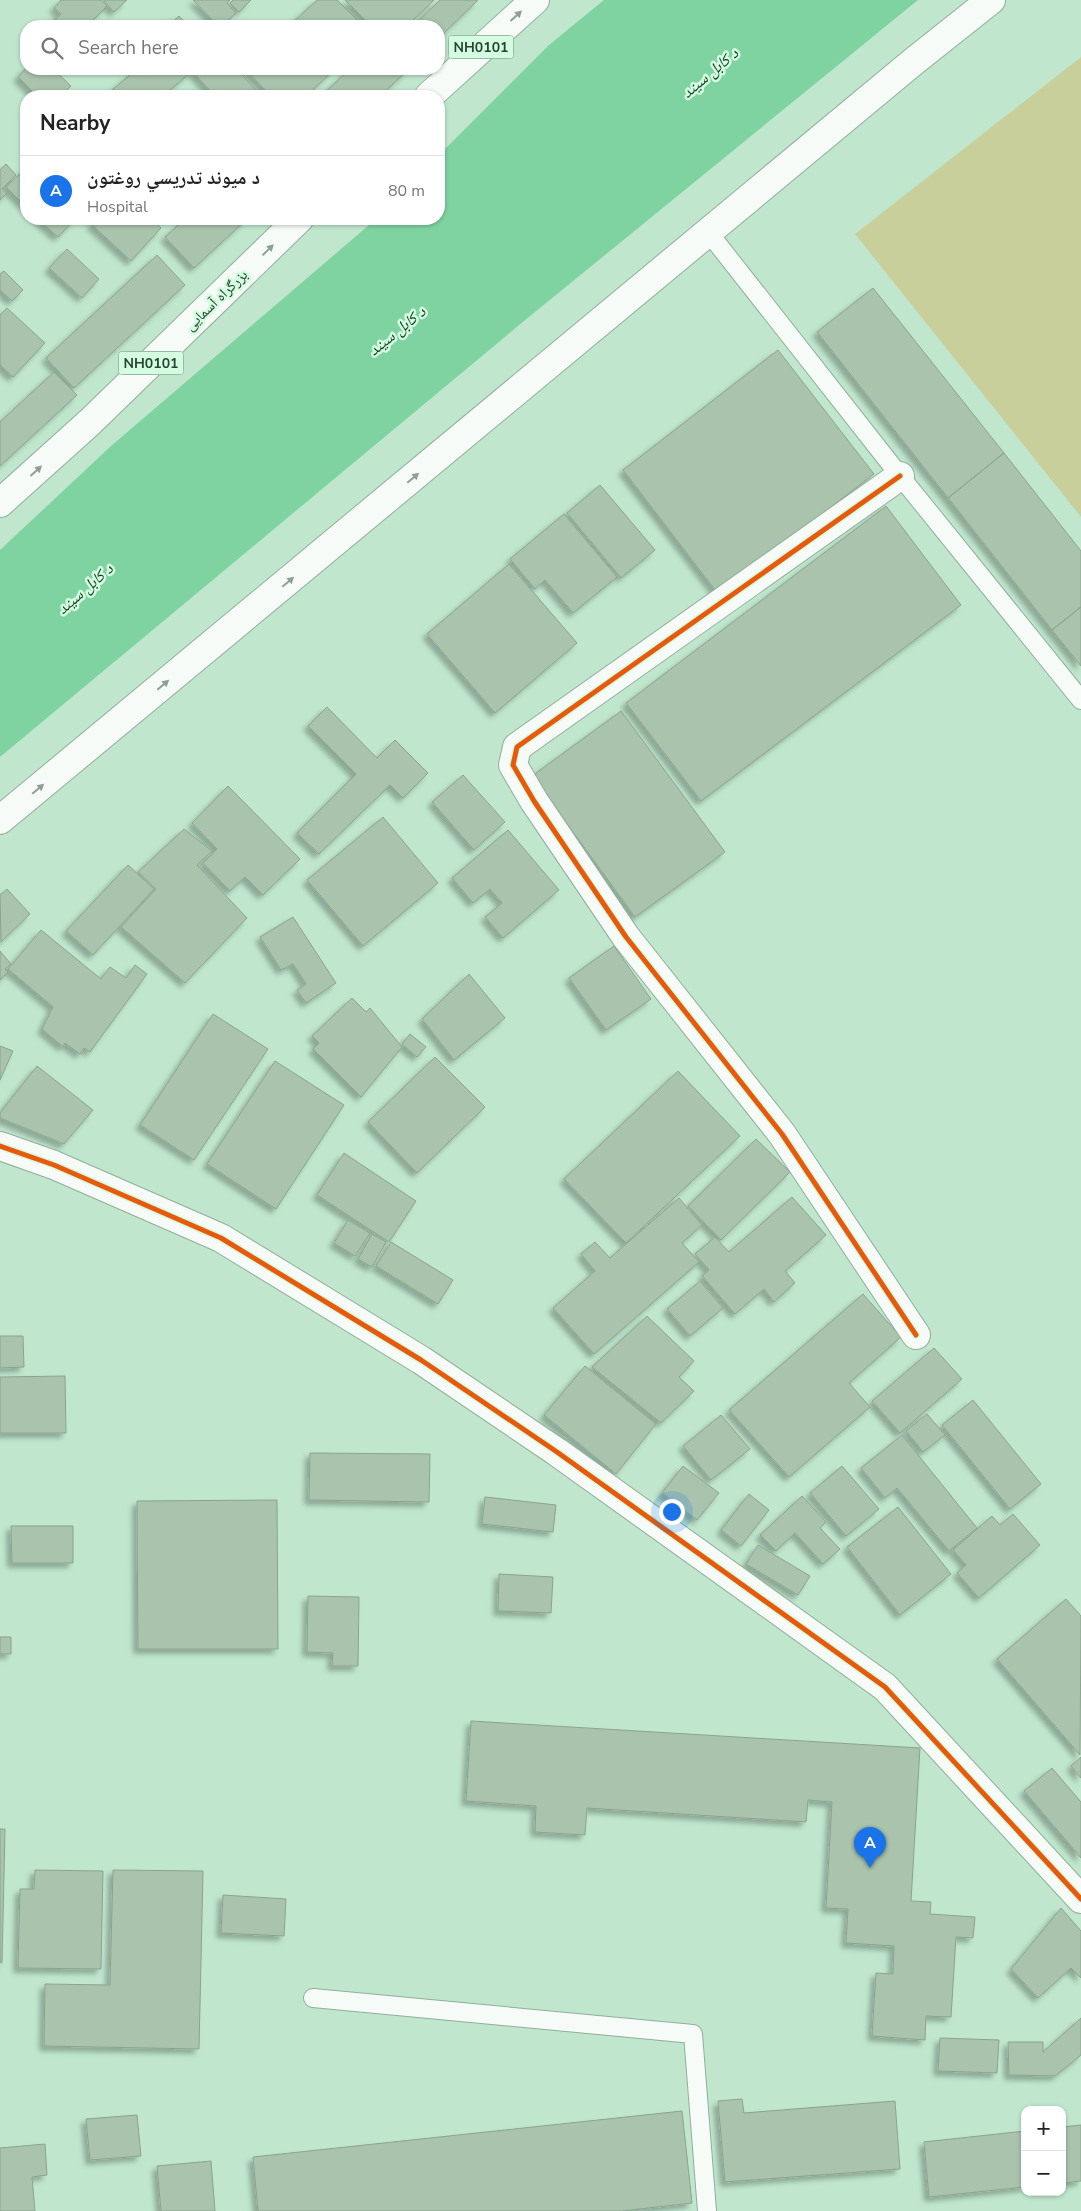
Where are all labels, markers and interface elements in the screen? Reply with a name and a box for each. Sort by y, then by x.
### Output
one-way arrow [509,10,521,22]
search box [20,20,445,75]
icon: search [38,34,66,62]
text: Search here [78,35,179,61]
road number: NH0101 [448,36,514,58]
water label: د کابل سيند [677,42,743,103]
text: Nearby [40,109,110,137]
text: د میوند تدریسي روغتون [87,165,260,191]
text: A [50,180,62,202]
text: 80 m [388,180,425,202]
text: Hospital [87,196,148,218]
one-way arrow [261,244,273,256]
street label: بزرگراه آسمایی [180,265,252,335]
water label: د کابل سيند [364,301,431,361]
road number: NH0101 [118,352,184,374]
one-way arrow [30,465,42,477]
one-way arrow [407,473,419,484]
water label: د کابل سيند [52,558,118,620]
one-way arrow [281,576,294,587]
one-way arrow [156,680,169,691]
one-way arrow [31,783,44,794]
your location [659,1499,685,1525]
pin: A [854,1827,886,1868]
map controls [1021,2106,1066,2196]
button: + [1021,2106,1066,2151]
button: − [1021,2151,1066,2196]

